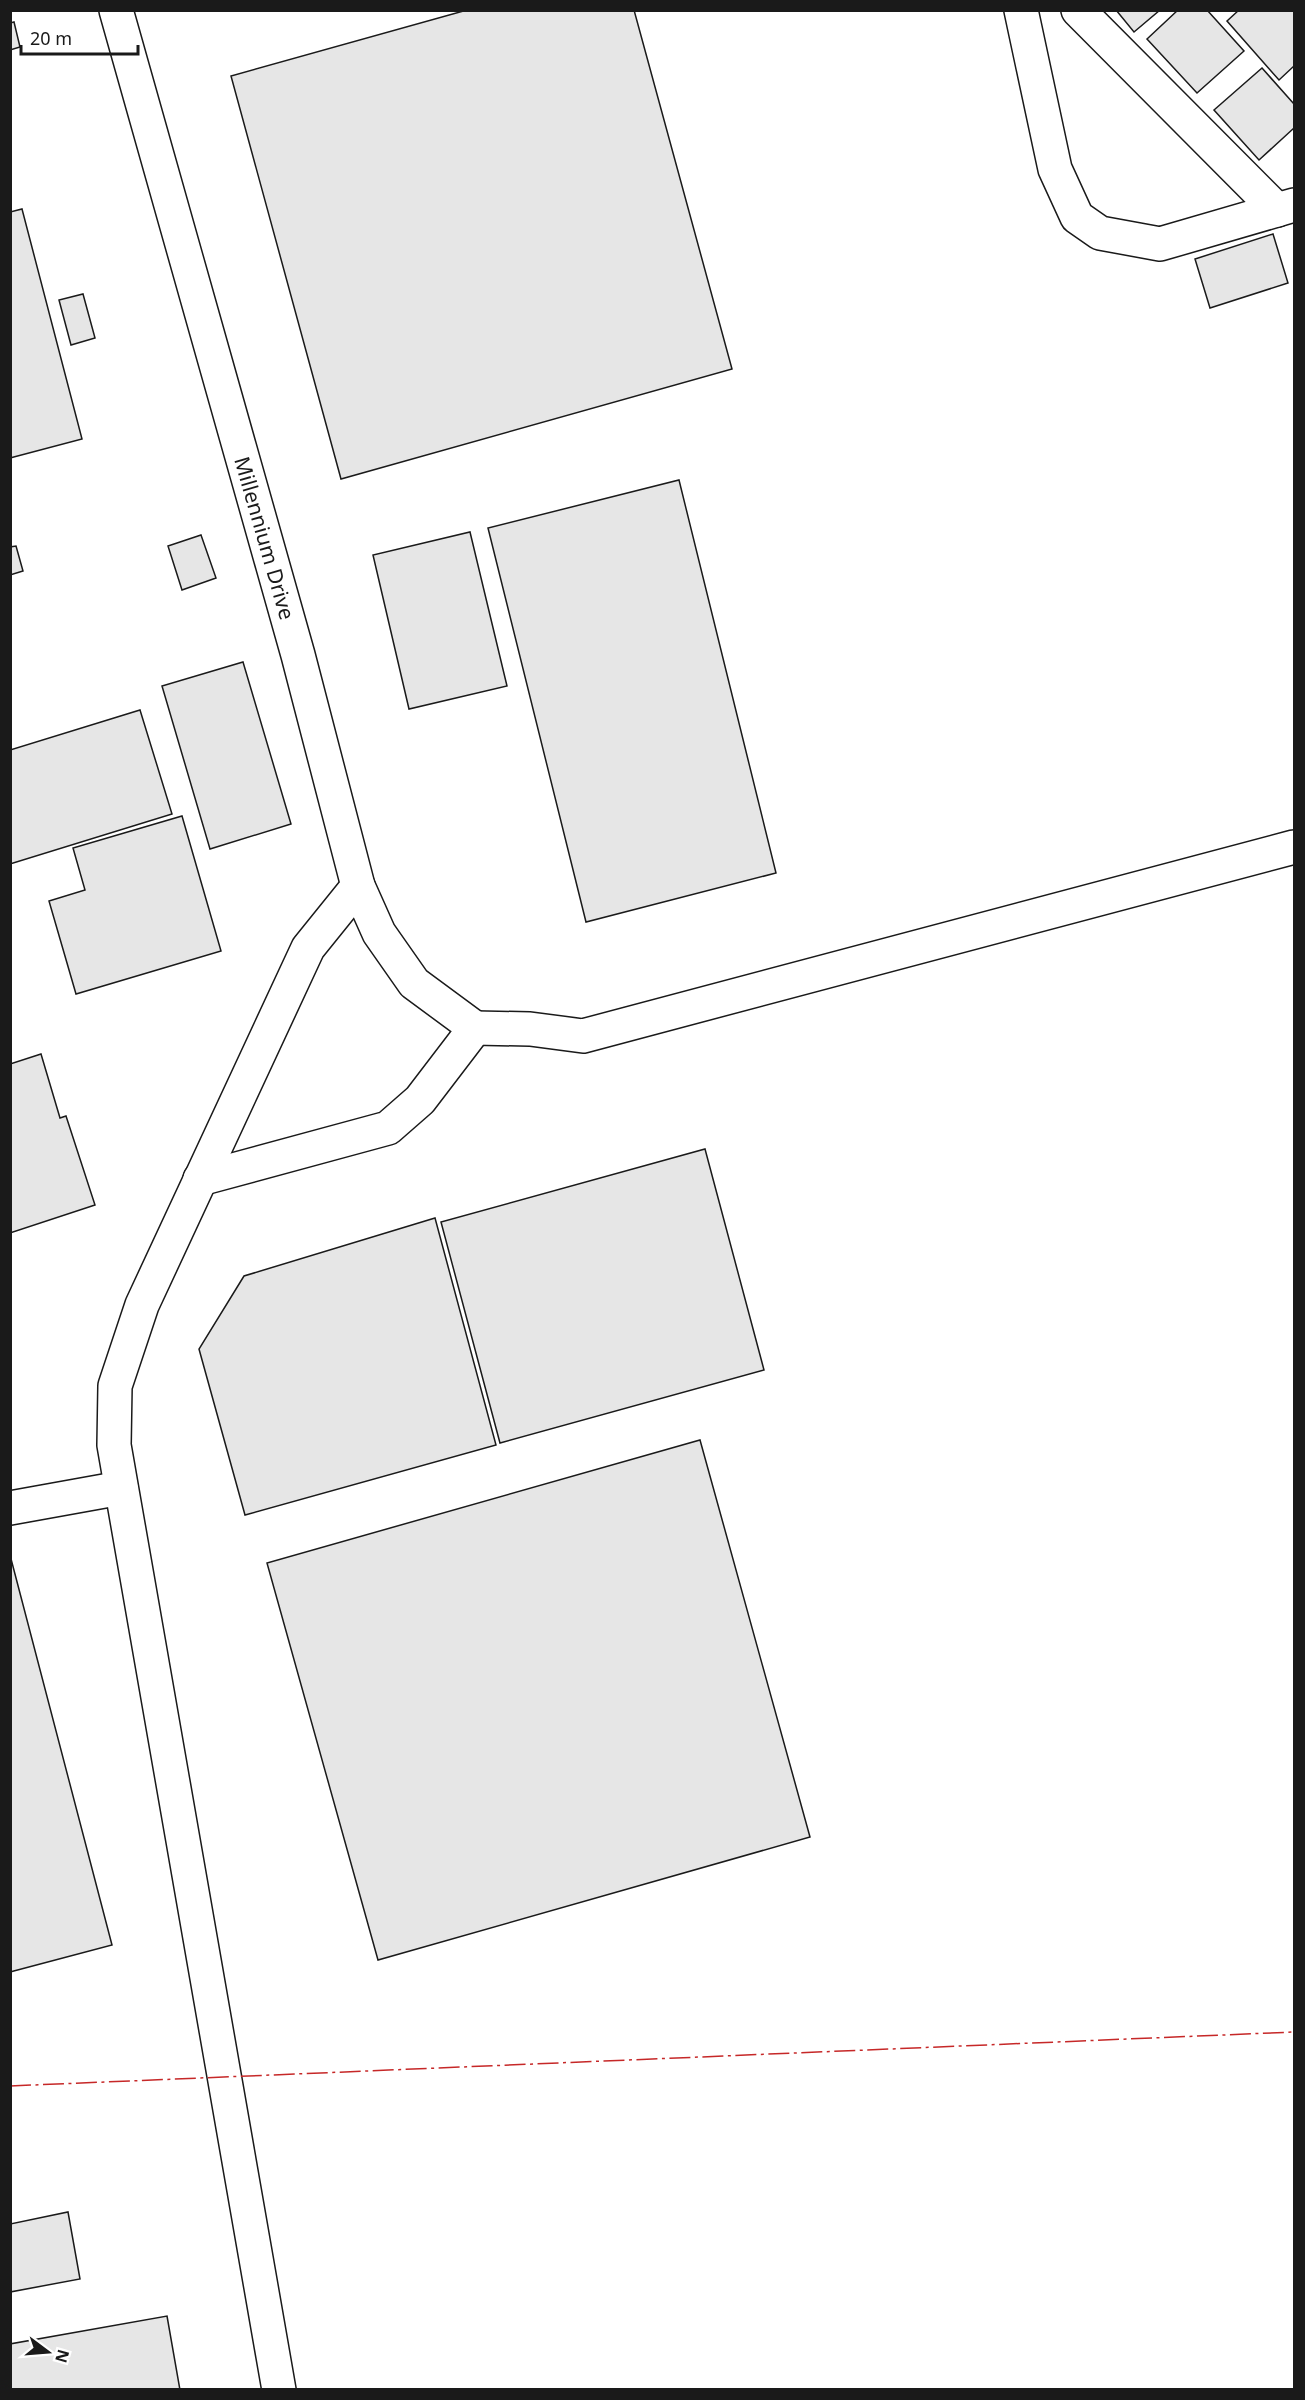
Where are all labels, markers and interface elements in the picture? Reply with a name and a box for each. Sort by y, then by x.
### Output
scale bar [21,18,138,56]
text: 20 m [30,26,72,50]
street label: Millennium Drive [228,453,302,623]
north arrow [18,2322,78,2382]
text: N [50,2347,75,2365]

